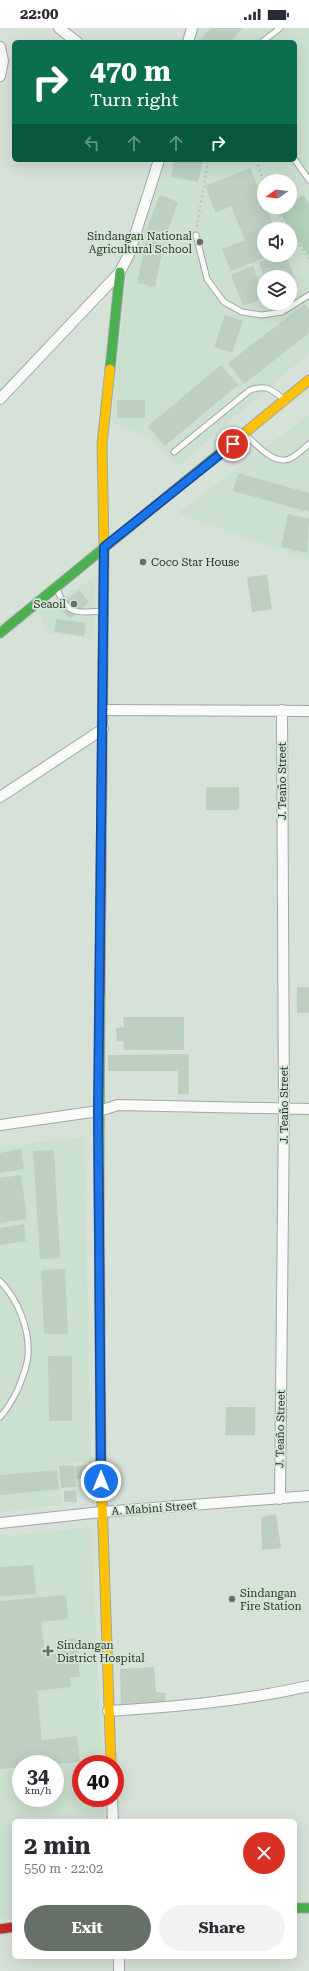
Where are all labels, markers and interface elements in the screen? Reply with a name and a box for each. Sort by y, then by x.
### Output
text: 22:00 [20,5,58,23]
text: 470 m [90,55,171,88]
icon: right [24,56,76,108]
text: Turn right [90,89,178,110]
icon: left [81,132,103,154]
icon: ahead [123,132,145,154]
icon: ahead [165,132,187,154]
icon: right [207,132,229,154]
north arrow [257,174,297,214]
map controls [257,174,297,310]
button: sound [257,222,297,262]
place label: Sindangan National Agricultural School [87,230,193,256]
marker: Sindangan National Agricultural School [195,237,205,247]
button: layers [257,270,297,310]
pin [216,427,250,461]
icon: arrive [222,433,244,455]
place label: Coco Star House [151,556,239,569]
marker: Coco Star House [138,557,148,567]
place label: Seaoil [33,598,67,611]
marker: Seaoil [69,599,79,609]
street label: J. Teaño Street [276,742,289,820]
street label: J. Teaño Street [278,1066,291,1144]
street label: J. Teaño Street [273,1390,288,1468]
position arrow [80,1460,122,1502]
street label: A. Mabini Street [111,1499,197,1518]
place label: Sindangan Fire Station [240,1587,302,1613]
marker: Sindangan Fire Station [227,1594,237,1604]
place label: Sindangan District Hospital [57,1639,145,1665]
marker: Sindangan District Hospital [42,1645,54,1657]
speed limit sign: 40 [72,1755,124,1807]
text: 34 [27,1764,49,1788]
text: km/h [25,1785,51,1796]
text: 2 min [24,1832,91,1860]
button: close [243,1832,285,1874]
text: 550 m · 22:02 [24,1861,103,1876]
button: Exit [24,1905,151,1951]
button: Share [159,1905,285,1951]

